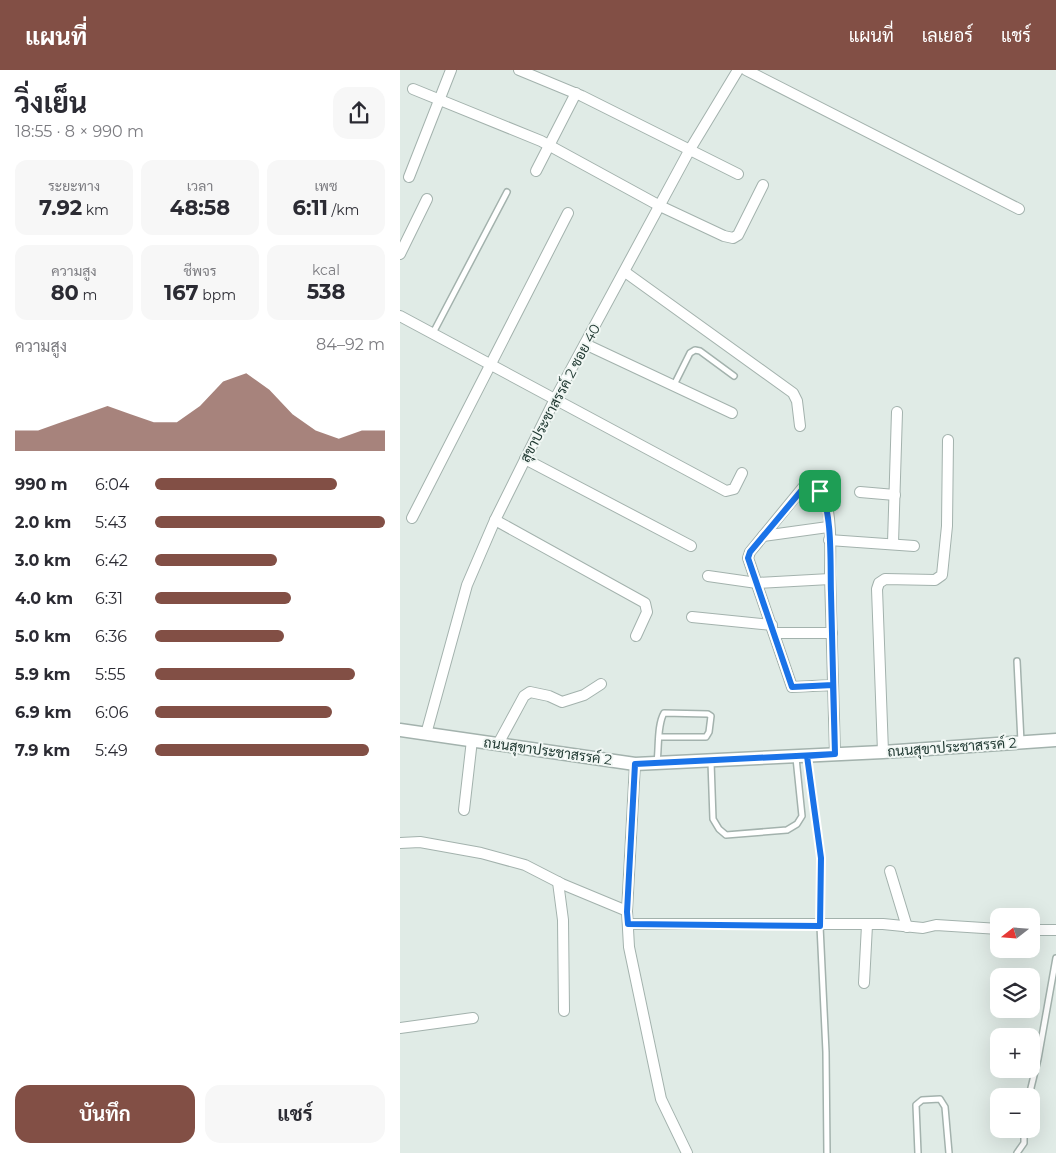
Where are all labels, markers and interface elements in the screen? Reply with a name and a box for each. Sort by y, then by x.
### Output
text: แผนที่ [25,22,87,51]
text: แผนที่ [849,25,894,47]
text: เลเยอร์ [922,25,973,47]
text: แชร์ [1001,25,1031,47]
text: วิ่งเย็น [15,86,87,120]
button: share [333,87,385,139]
text: 18:55 · 8 × 990 m [15,122,144,141]
text: ระยะทาง [48,177,100,195]
text: เวลา [187,177,213,195]
text: เพซ [314,177,338,195]
text: 7.92 [39,195,82,220]
text: 48:58 [170,195,230,220]
text: 6:11 [293,195,328,220]
text: km [82,201,109,219]
text: /km [328,201,359,219]
text: kcal [312,261,340,279]
text: ความสูง [51,262,97,280]
text: ชีพจร [183,262,217,280]
text: 538 [307,279,345,304]
text: 80 [51,280,79,305]
text: 167 [164,280,199,305]
text: m [79,286,97,304]
text: bpm [199,286,236,304]
street label: สุขาประชาสรรค์ 2 ซอย 40 [516,321,605,466]
text: 84–92 m [316,335,385,354]
text: ความสูง [15,337,67,356]
pin [799,470,841,512]
text: 990 m [15,475,68,494]
text: 6:04 [95,475,129,494]
icon: arrive [806,477,834,505]
text: 2.0 km [15,513,71,532]
text: 5:43 [95,513,127,532]
text: 3.0 km [15,551,71,570]
text: 6:42 [95,551,128,570]
text: 4.0 km [15,589,73,608]
text: 6:31 [95,589,123,608]
text: 5.0 km [15,627,71,646]
text: 6:36 [95,627,127,646]
text: 5.9 km [15,665,71,684]
text: 5:55 [95,665,125,684]
text: 6.9 km [15,703,71,722]
text: 6:06 [95,703,128,722]
street label: ถนนสุขาประชาสรรค์ 2 [482,733,613,770]
street label: ถนนสุขาประชาสรรค์ 2 [887,733,1017,761]
text: 7.9 km [15,741,70,760]
text: 5:49 [95,741,128,760]
north arrow [990,908,1040,958]
map controls [990,908,1040,1138]
button: layers [990,968,1040,1018]
button: + [990,1028,1040,1078]
button: บันทึก [15,1085,195,1143]
button: แชร์ [205,1085,385,1143]
button: − [990,1088,1040,1138]

